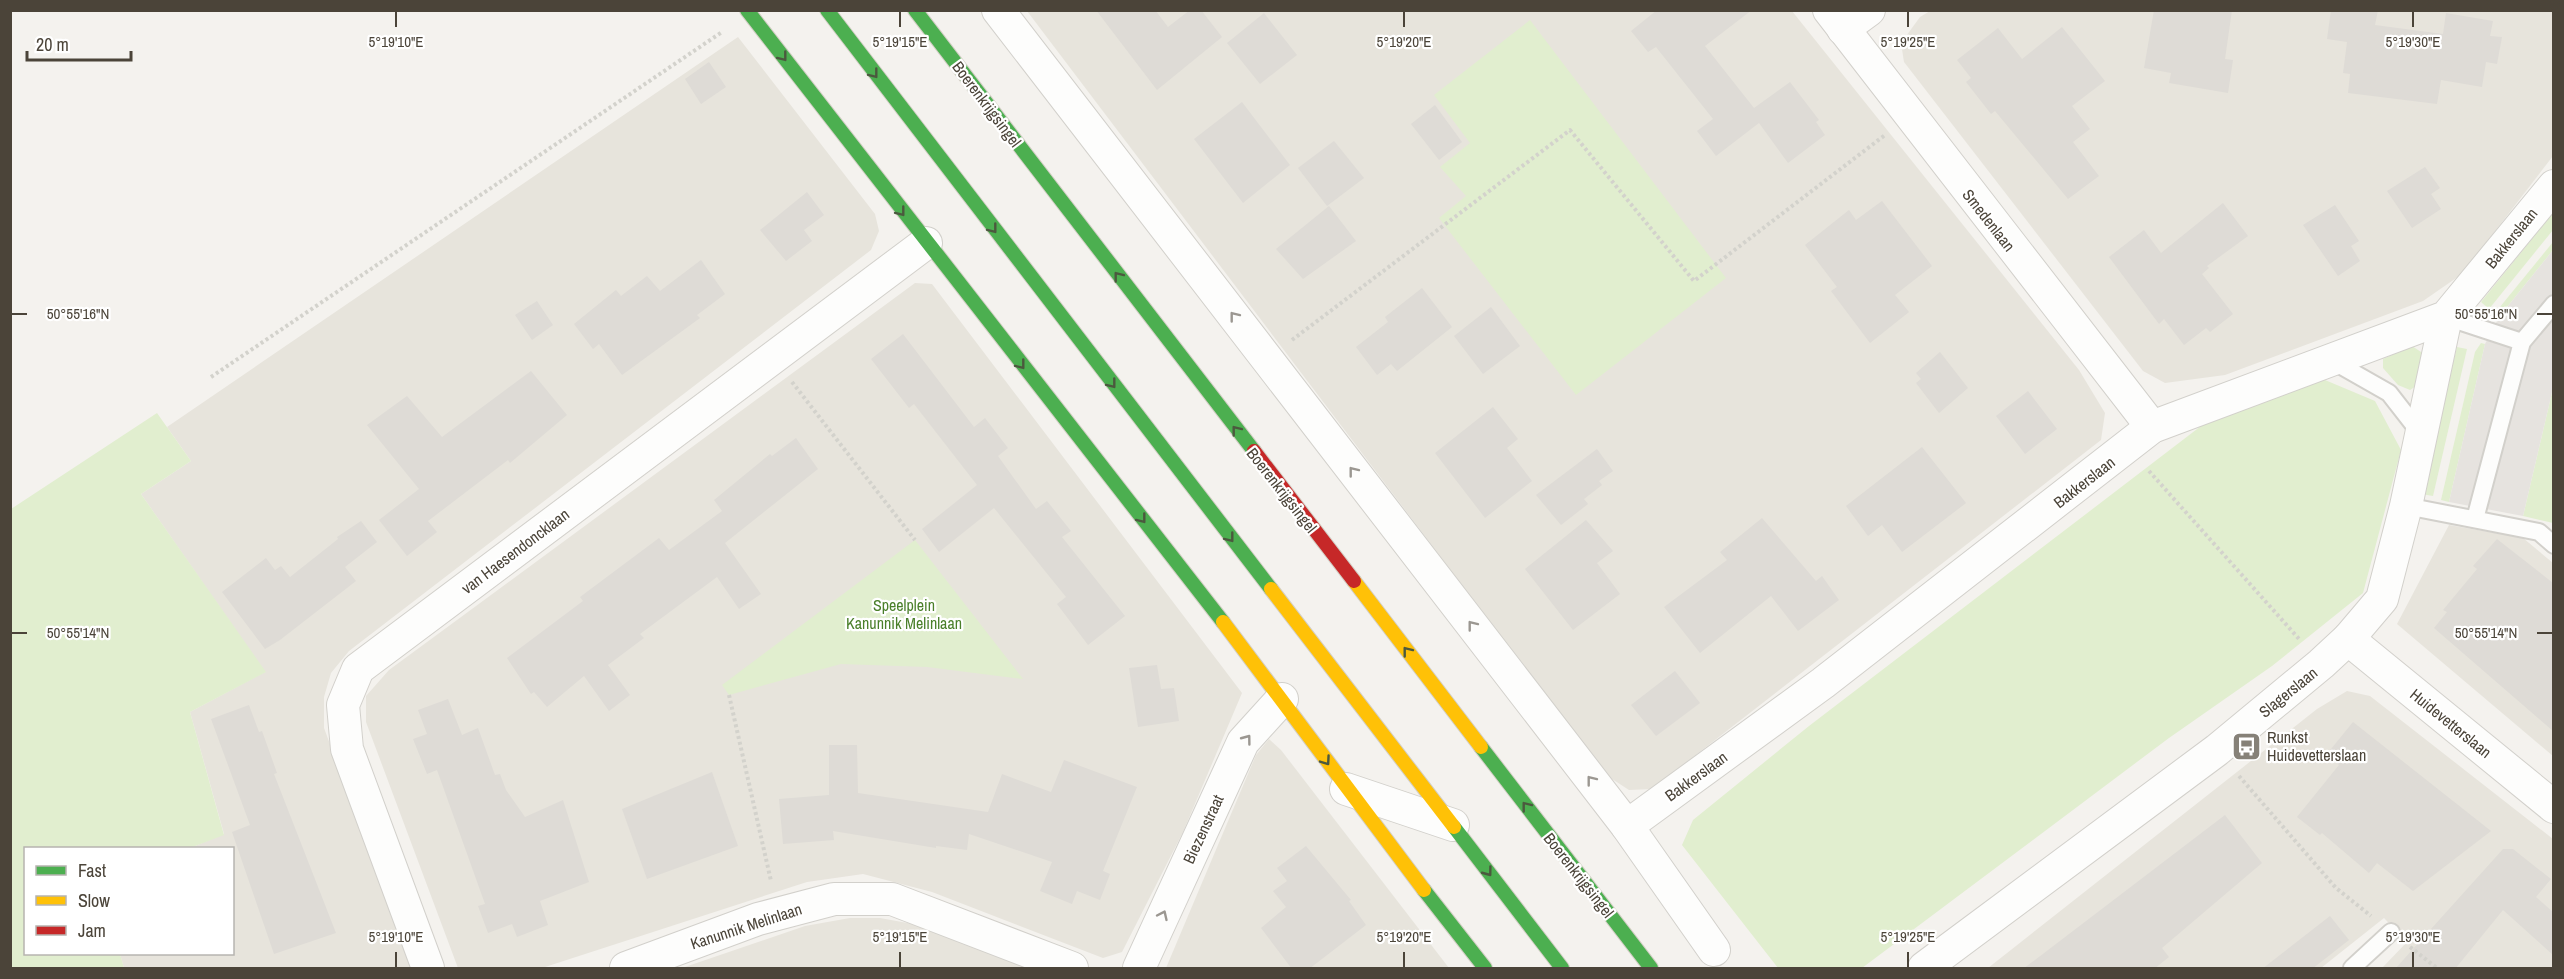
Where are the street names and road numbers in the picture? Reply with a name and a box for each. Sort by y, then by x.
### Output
street label: Boerenkrijgsingel [947,57,1027,151]
street label: Smedenlaan [1958,184,2020,256]
street label: Bakkerslaan [2480,203,2542,273]
street label: Boerenkrijgsingel [1242,443,1322,537]
street label: Bakkerslaan [2049,451,2119,513]
street label: van Haesendoncklaan [457,503,573,599]
street label: Slagerslaan [2254,662,2322,722]
street label: Huidevetterslaan [2406,683,2496,763]
street label: Bakkerslaan [1660,746,1732,806]
street label: Biezenstraat [1177,791,1229,867]
street label: Boerenkrijgsingel [1539,828,1619,922]
street label: Kanunnik Melinlaan [687,898,805,954]

